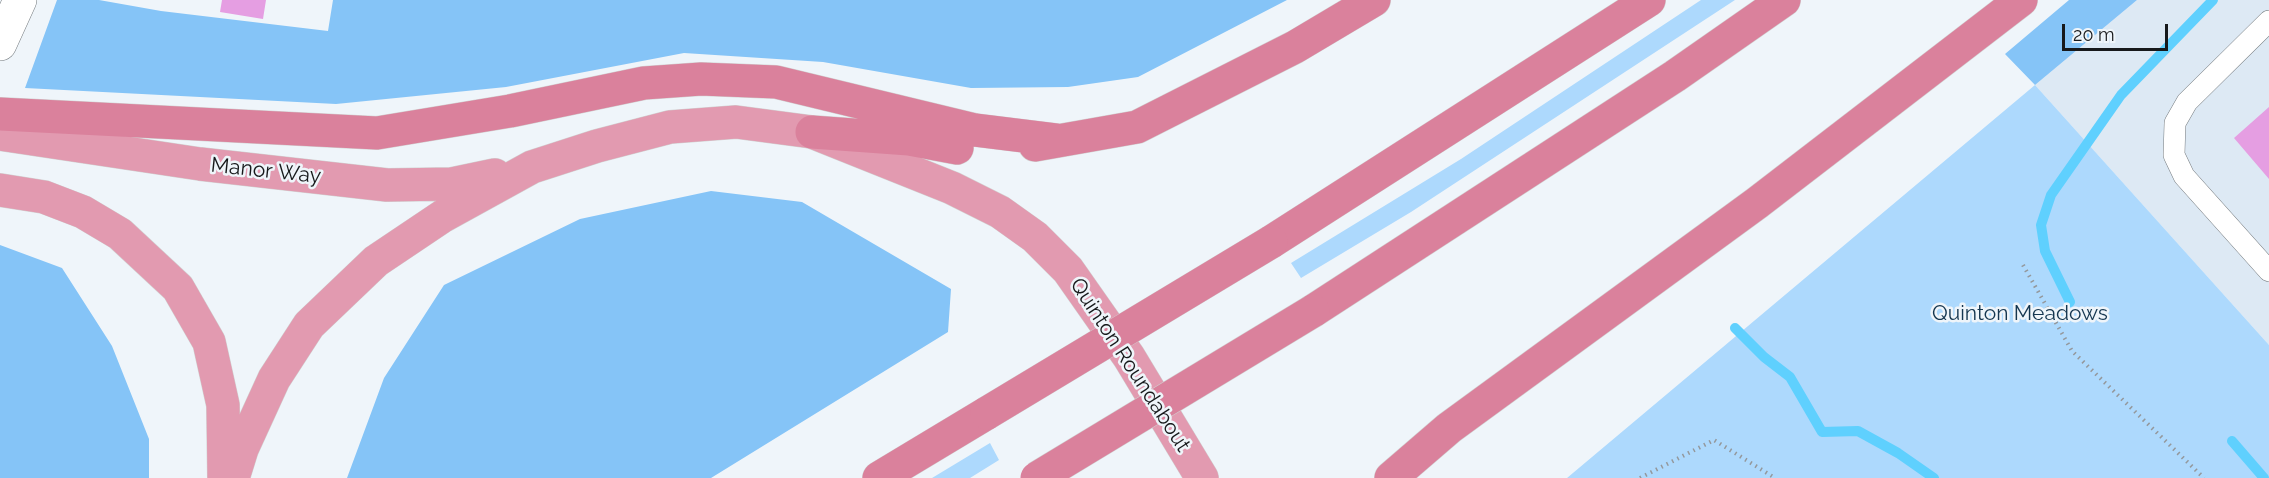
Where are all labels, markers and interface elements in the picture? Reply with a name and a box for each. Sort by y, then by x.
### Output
scale bar [2065,12,2172,50]
text: 20 m [2073,24,2115,45]
street label: Manor Way [210,153,322,189]
street label: Quinton Roundabout [1064,273,1196,457]
park label: Quinton Meadows [1932,301,2108,327]

